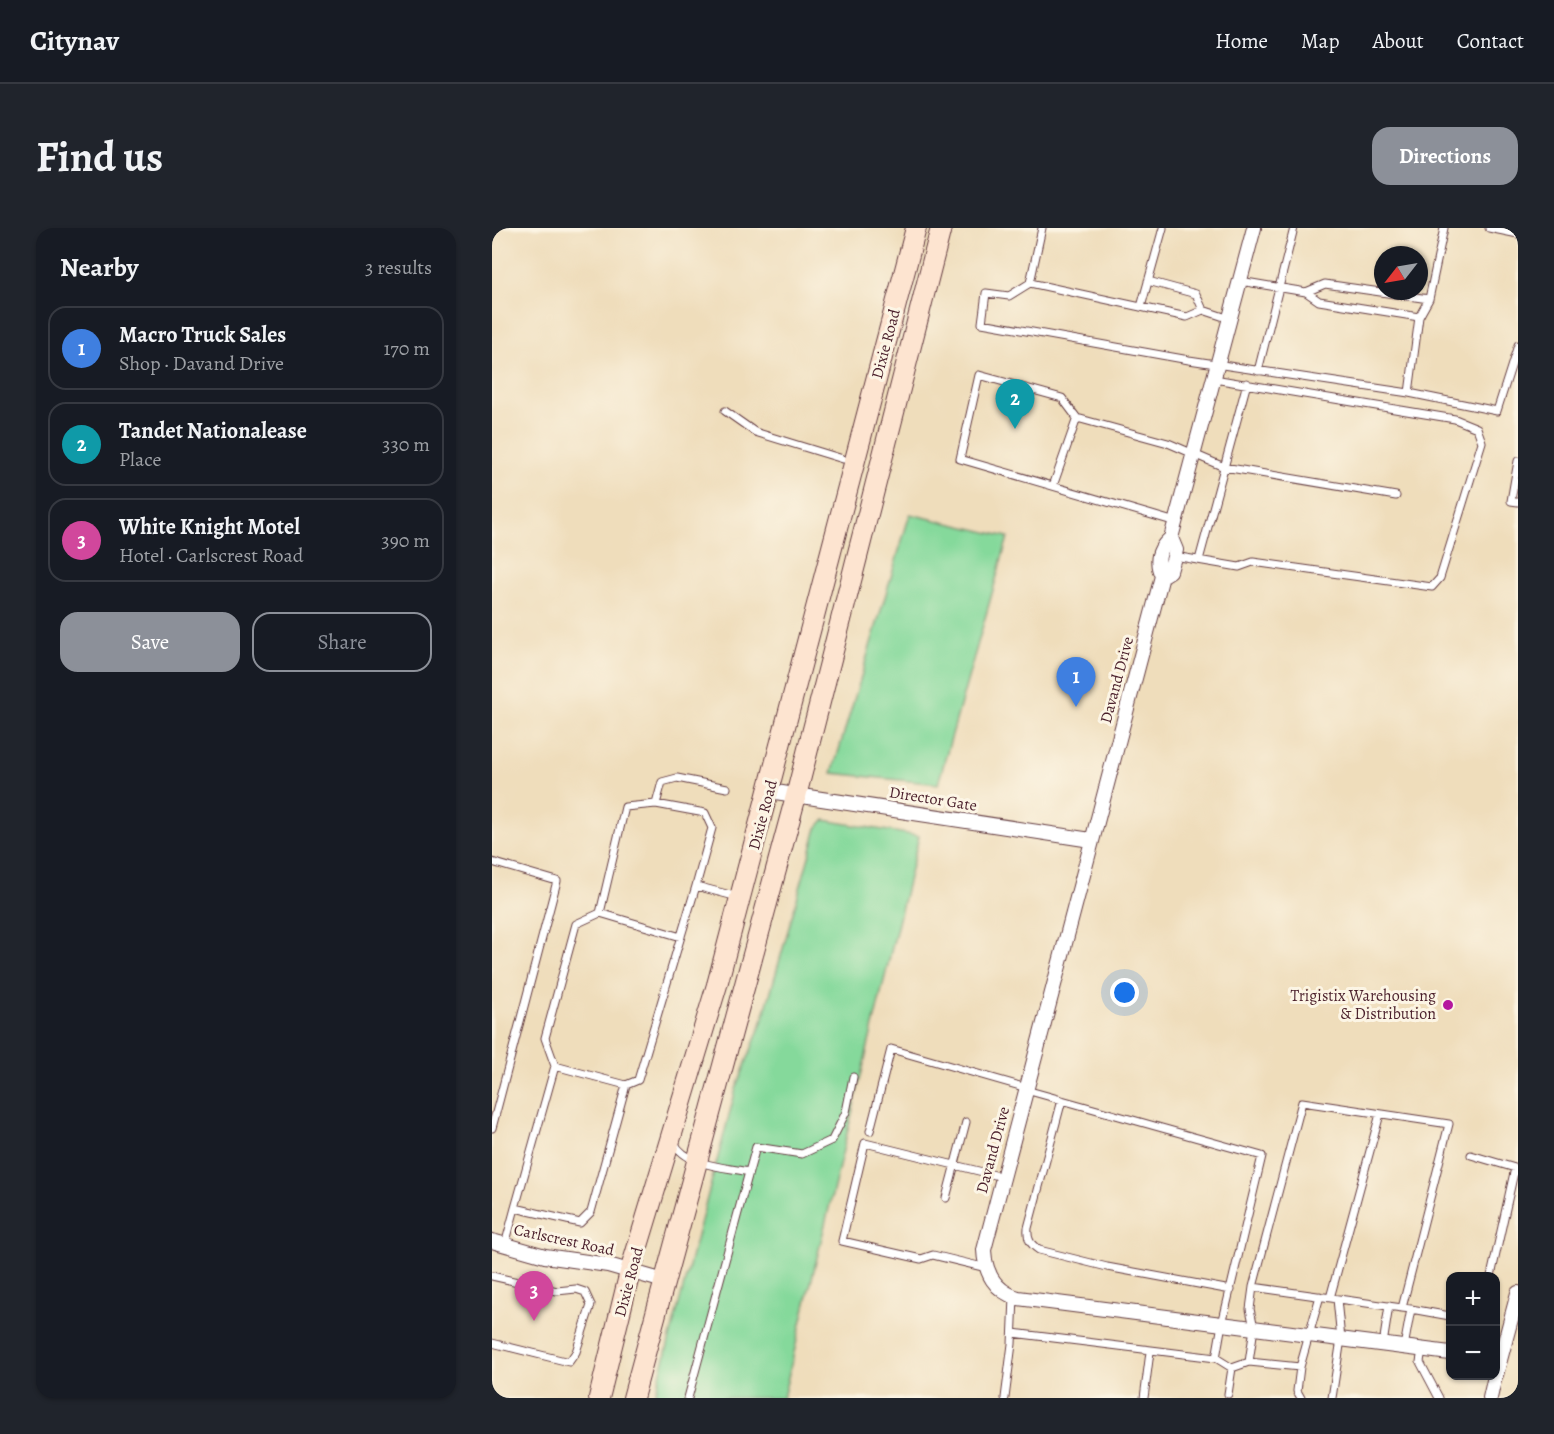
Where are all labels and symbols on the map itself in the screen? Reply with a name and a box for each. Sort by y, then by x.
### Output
north arrow [1374,246,1428,300]
street label: Dixie Road [866,306,906,381]
pin: 2 [996,380,1034,429]
street label: Davand Drive [1095,634,1139,726]
pin: 1 [1056,658,1096,707]
street label: Dixie Road [743,777,783,852]
street label: Director Gate [888,781,978,817]
your location [1110,978,1139,1007]
place label: Trigistix Warehousing & Distribution [1290,985,1436,1025]
marker: Trigistix Warehousing & Distribution [1441,998,1455,1012]
street label: Davand Drive [971,1104,1015,1196]
street label: Carlscrest Road [512,1219,617,1261]
street label: Dixie Road [609,1244,649,1319]
pin: 3 [514,1272,554,1321]

